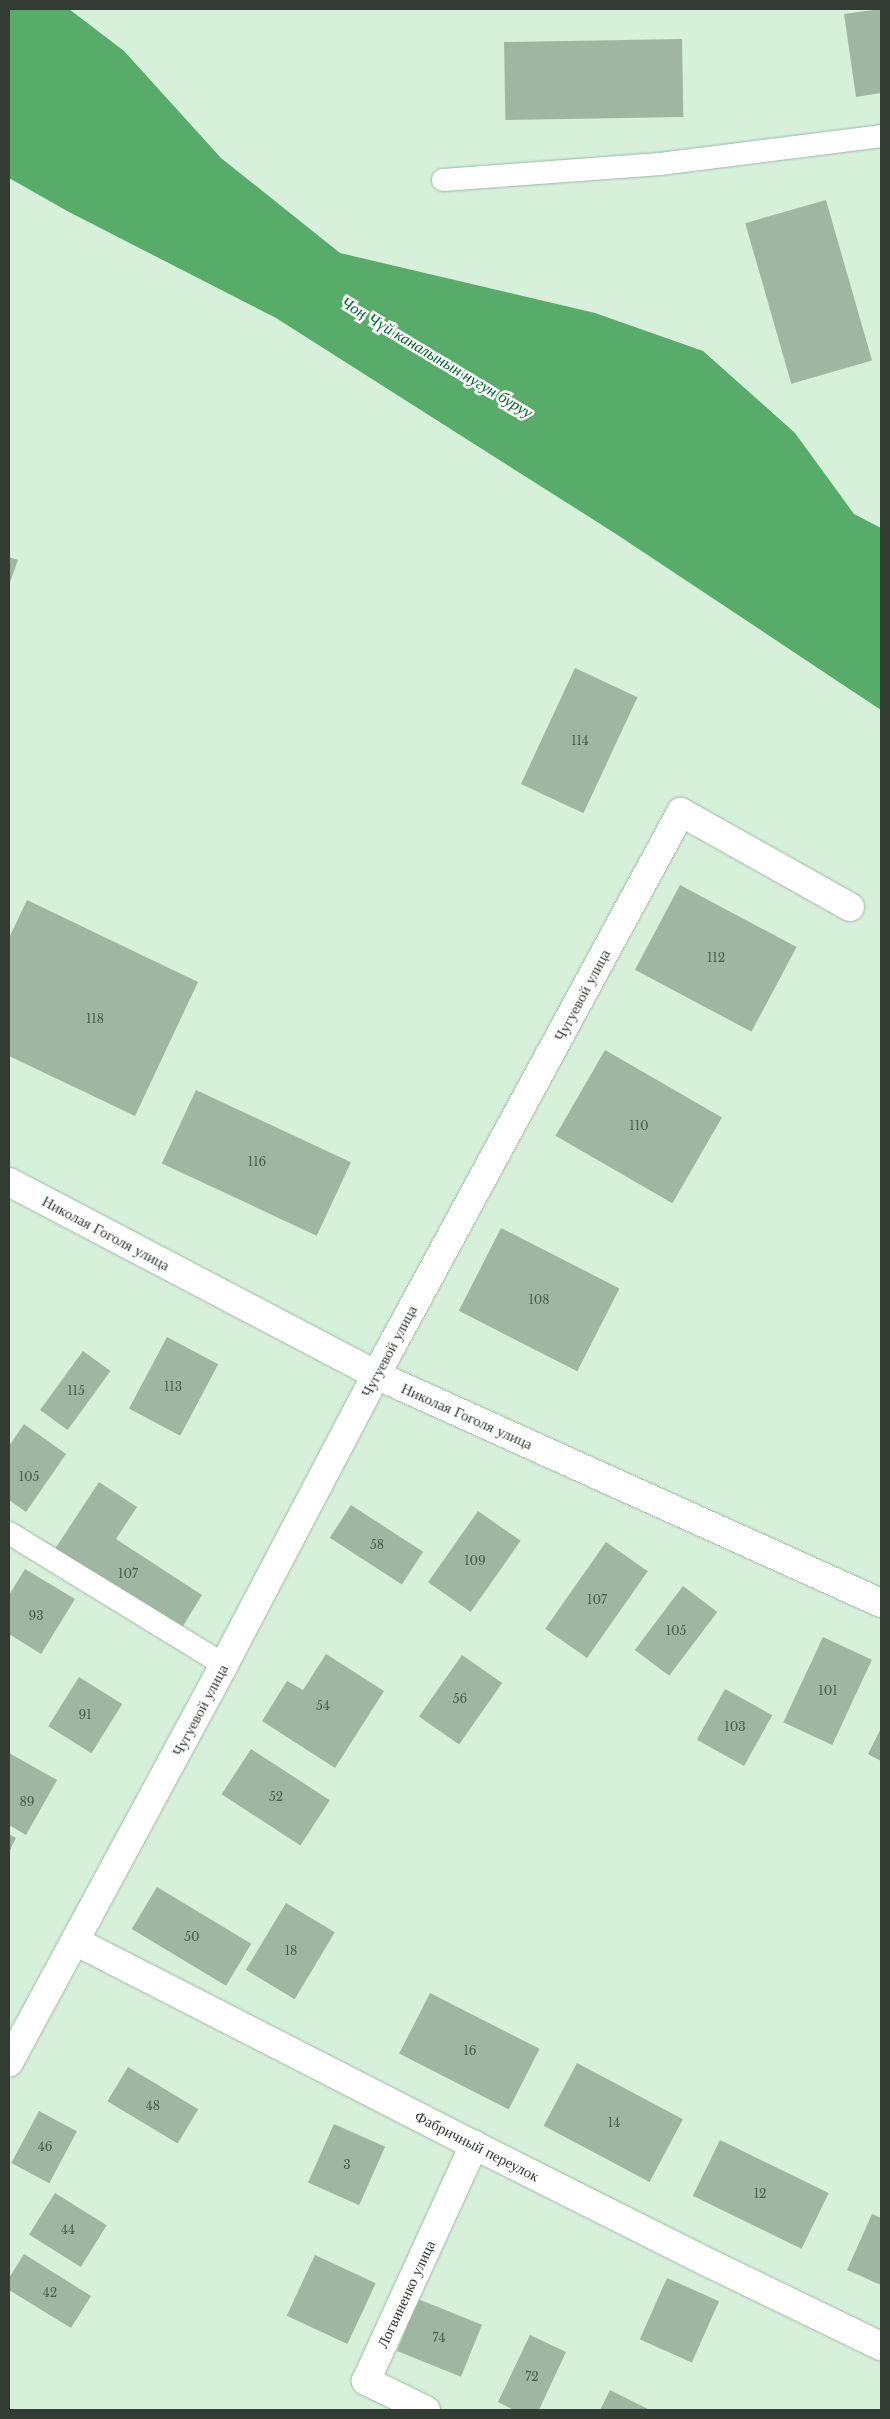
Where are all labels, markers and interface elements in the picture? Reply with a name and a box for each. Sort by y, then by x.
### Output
water label: Чоң Чүй каналынын нугун буруу [338,292,536,422]
house number: 114 [571,734,589,748]
street label: Чугуевой улица [550,946,614,1044]
house number: 112 [707,951,725,965]
house number: 118 [86,1012,104,1026]
house number: 110 [629,1119,649,1133]
house number: 116 [248,1155,266,1169]
street label: Николая Гоголя улица [39,1192,173,1274]
house number: 108 [528,1293,550,1307]
street label: Чугуевой улица [357,1302,421,1400]
street label: Николая Гоголя улица [399,1379,535,1453]
house number: 113 [164,1380,182,1394]
house number: 115 [67,1384,85,1398]
house number: 105 [19,1470,39,1484]
house number: 58 [370,1538,384,1552]
house number: 109 [464,1554,486,1568]
house number: 107 [118,1567,138,1581]
house number: 107 [587,1593,607,1607]
house number: 93 [28,1609,44,1623]
house number: 105 [666,1624,686,1638]
street label: Чугуевой улица [168,1661,232,1759]
house number: 101 [818,1684,838,1698]
house number: 56 [453,1692,467,1706]
house number: 54 [316,1699,330,1713]
house number: 91 [78,1708,92,1722]
house number: 103 [724,1720,746,1734]
house number: 52 [269,1790,283,1804]
house number: 89 [20,1795,34,1809]
house number: 50 [184,1930,200,1944]
house number: 18 [285,1944,297,1958]
house number: 16 [463,2044,477,2058]
house number: 48 [146,2099,160,2113]
street label: Фабричный переулок [412,2107,542,2185]
house number: 14 [608,2116,620,2130]
house number: 46 [38,2140,52,2154]
house number: 3 [343,2158,351,2172]
house number: 12 [754,2187,766,2201]
house number: 44 [61,2223,75,2237]
street label: Логвиненко улица [373,2237,439,2351]
house number: 42 [43,2286,57,2300]
house number: 74 [433,2331,445,2345]
house number: 72 [525,2370,539,2384]

